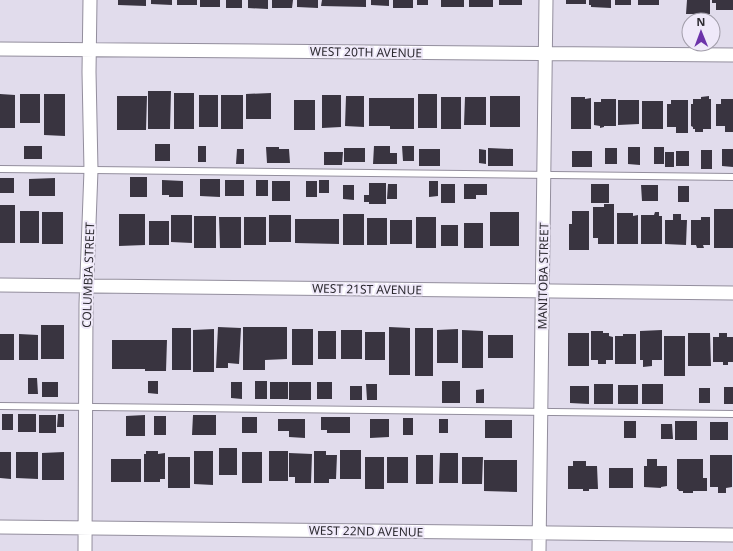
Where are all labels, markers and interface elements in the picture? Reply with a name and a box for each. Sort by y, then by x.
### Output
north arrow [681,12,721,52]
text: N [696,14,705,29]
street label: WEST 20TH AVENUE [310,43,422,61]
street label: COLUMBIA STREET [78,221,98,328]
street label: MANITOBA STREET [534,222,552,330]
street label: WEST 21ST AVENUE [312,280,422,298]
street label: WEST 22ND AVENUE [309,522,423,540]

